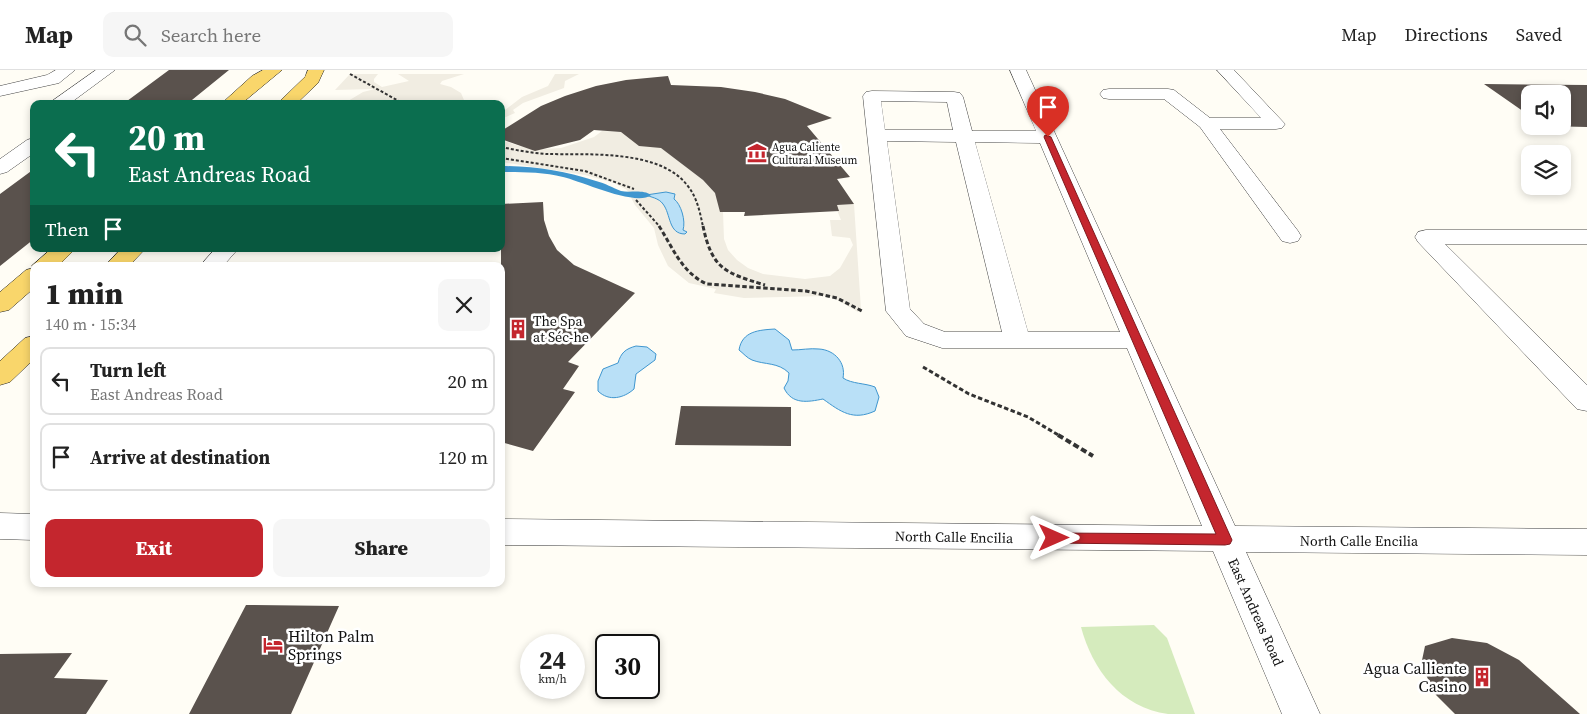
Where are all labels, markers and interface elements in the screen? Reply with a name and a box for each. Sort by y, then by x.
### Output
search box [103,12,453,57]
text: Map [25,18,73,51]
icon: search [121,21,149,49]
text: Search here [161,22,261,48]
text: Map [1341,22,1377,47]
text: Directions [1405,22,1488,47]
text: Saved [1516,22,1562,47]
map controls [1521,85,1571,195]
button: sound [1521,85,1571,135]
pin [1027,86,1069,137]
icon: arrive [1034,93,1062,121]
text: 20 m [128,114,205,162]
icon: left [45,120,110,185]
place label: Agua Caliente Cultural Museum [772,140,857,168]
museum icon: Agua Caliente Cultural Museum [746,142,768,164]
button: layers [1521,145,1571,195]
text: East Andreas Road [128,159,311,189]
icon: arrive [99,215,127,243]
text: Then [45,216,89,242]
text: 1 min [45,273,123,314]
button: close [438,279,490,331]
place label: The Spa at Séc-he [533,311,589,347]
text: 140 m · 15:34 [45,313,136,335]
building icon: The Spa at Séc-he [507,318,529,340]
text: Turn left [90,357,166,383]
icon: left [47,367,75,395]
text: 20 m [447,368,488,394]
text: East Andreas Road [90,383,223,405]
icon: arrive [47,443,75,471]
text: Arrive at destination [90,444,270,470]
text: 120 m [438,444,488,470]
position arrow [1027,511,1079,563]
button: Exit [45,519,263,577]
button: Share [273,519,490,577]
street label: North Calle Encilia [895,526,1014,548]
street label: North Calle Encilia [1300,531,1419,551]
street label: East Andreas Road [1223,555,1289,669]
place label: Hilton Palm Springs [288,625,374,665]
hotel icon: Hilton Palm Springs [262,634,284,656]
speed limit sign: 30 [595,634,660,699]
text: 24 [539,643,566,677]
place label: Agua Calliente Casino [1363,657,1467,697]
building icon: Agua Calliente Casino [1471,666,1493,688]
text: km/h [538,671,567,687]

